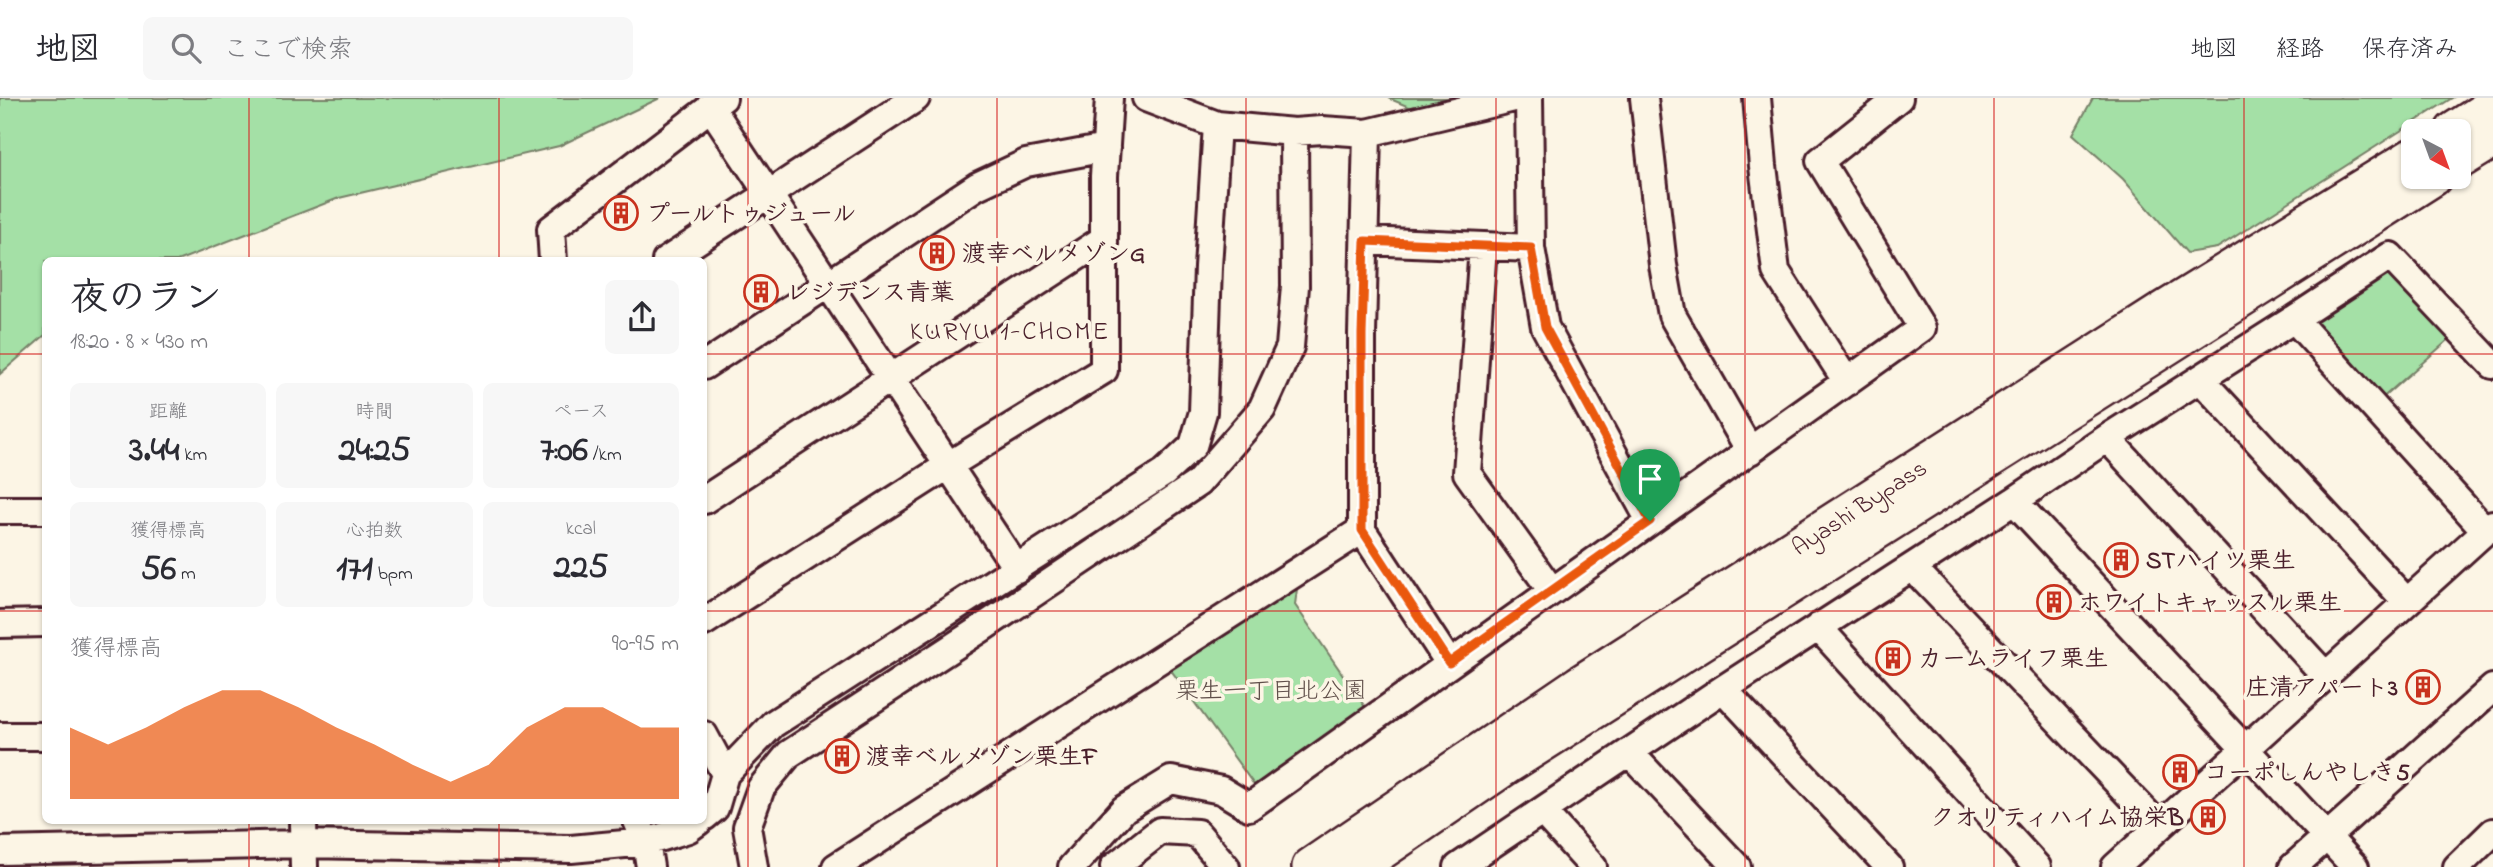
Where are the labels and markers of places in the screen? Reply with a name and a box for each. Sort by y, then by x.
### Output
building icon: プールトゥジュール [602,194,640,232]
place label: プールトゥジュール [646,198,856,233]
building icon: 渡幸ベルメゾンG [918,234,956,272]
place label: 渡幸ベルメゾンG [962,238,1145,273]
building icon: レジデンス青葉 [742,273,780,311]
place label: レジデンス青葉 [786,277,954,312]
pin [1620,449,1680,521]
building icon: STハイツ栗生 [2102,541,2140,579]
place label: STハイツ栗生 [2146,545,2295,580]
building icon: ホワイトキャッスル栗生 [2035,583,2073,621]
place label: ホワイトキャッスル栗生 [2078,587,2342,622]
building icon: カームライフ栗生 [1874,639,1912,677]
place label: カームライフ栗生 [1918,643,2108,678]
building icon: 庄清アパート3 [2404,668,2442,706]
place label: 庄清アパート3 [2246,672,2398,707]
building icon: 渡幸ベルメゾン栗生F [823,737,861,775]
place label: 渡幸ベルメゾン栗生F [866,741,1098,776]
building icon: コーポしんやしき5 [2161,753,2199,791]
place label: コーポしんやしき5 [2204,757,2410,792]
building icon: クオリティハイム協栄B [2189,798,2227,836]
place label: クオリティハイム協栄B [1930,802,2184,837]

